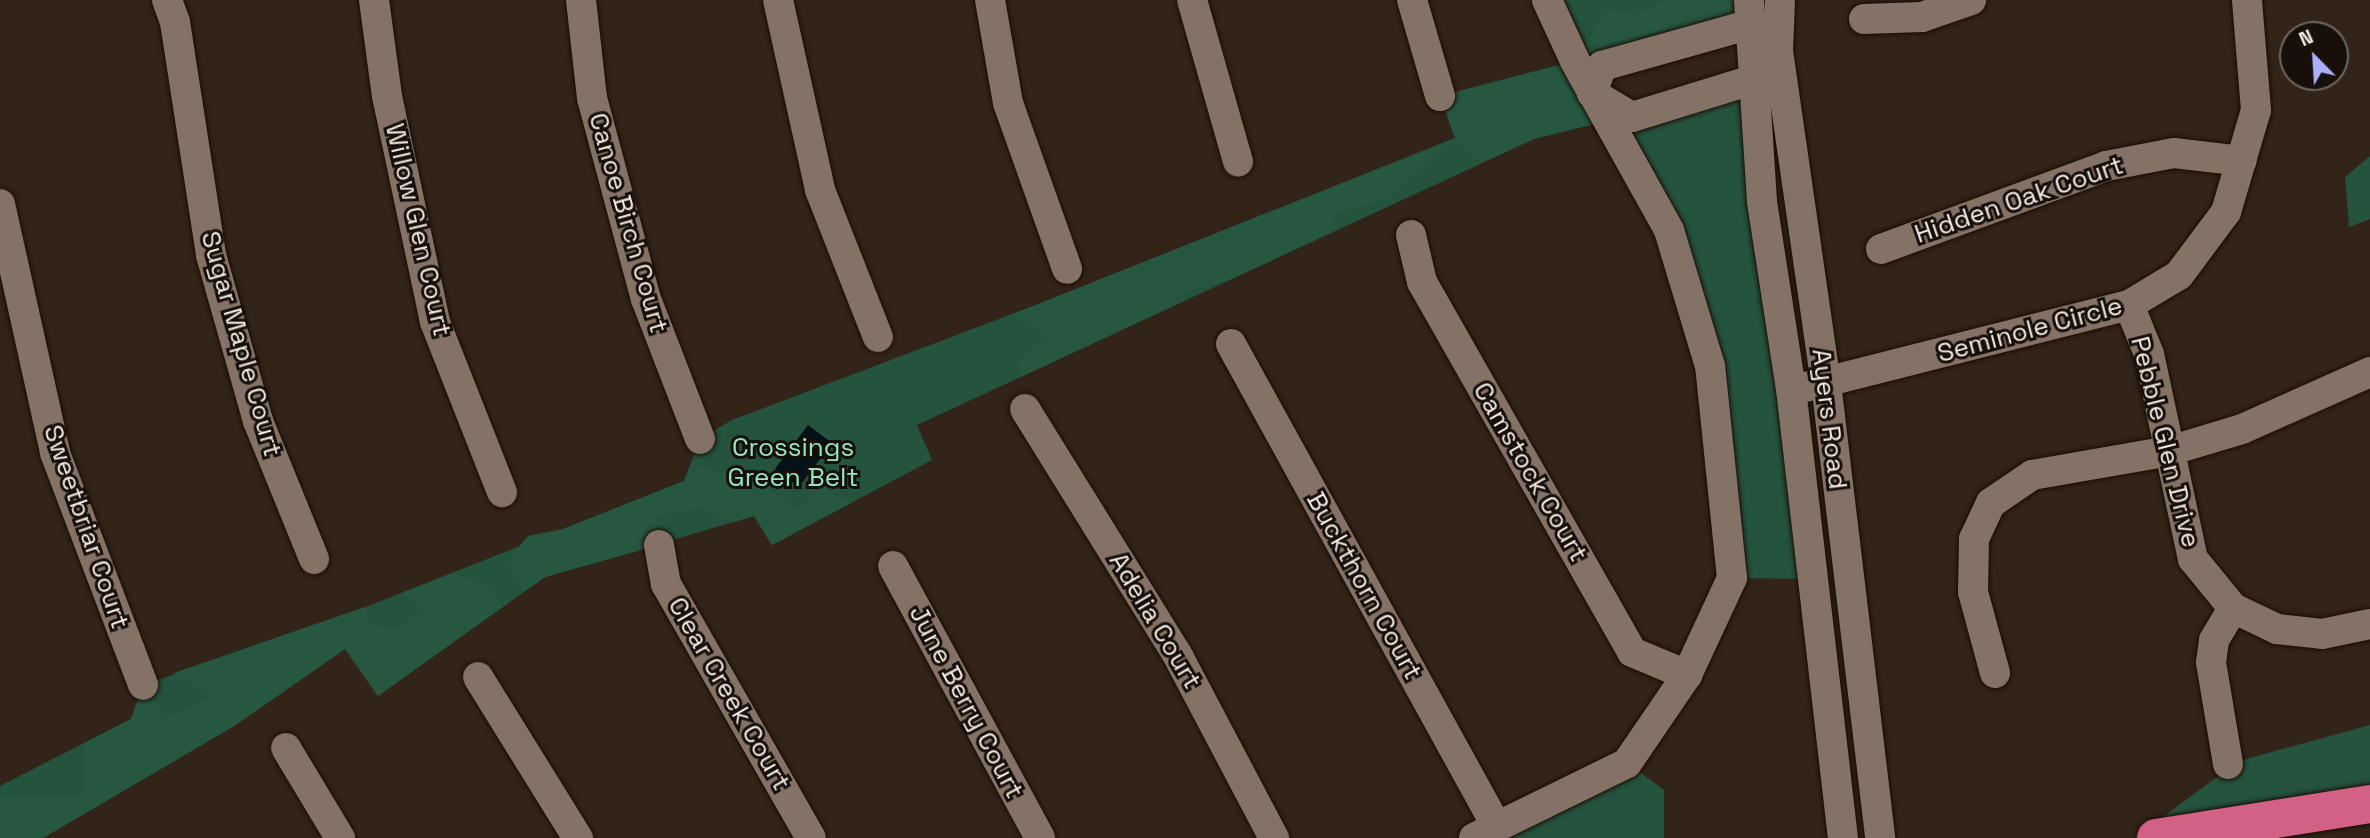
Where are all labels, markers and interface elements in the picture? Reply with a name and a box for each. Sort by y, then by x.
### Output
north arrow [2279,21,2349,91]
text: N [2295,24,2317,52]
street label: Canoe Birch Court [582,109,674,337]
street label: Willow Glen Court [378,121,458,339]
street label: Hidden Oak Court [1911,150,2127,250]
street label: Sugar Maple Court [194,228,288,460]
street label: Seminole Circle [1934,290,2126,370]
street label: Pebble Glen Drive [2124,333,2206,551]
street label: Ayers Road [1805,347,1853,491]
street label: Camstock Court [1466,377,1594,567]
street label: Sweetbriar Court [36,421,136,633]
park label: Crossings Green Belt [728,432,858,494]
street label: Buckthorn Court [1300,487,1428,685]
street label: Adelia Court [1102,547,1208,695]
street label: Clear Creek Court [661,592,797,796]
street label: June Berry Court [902,600,1030,804]

